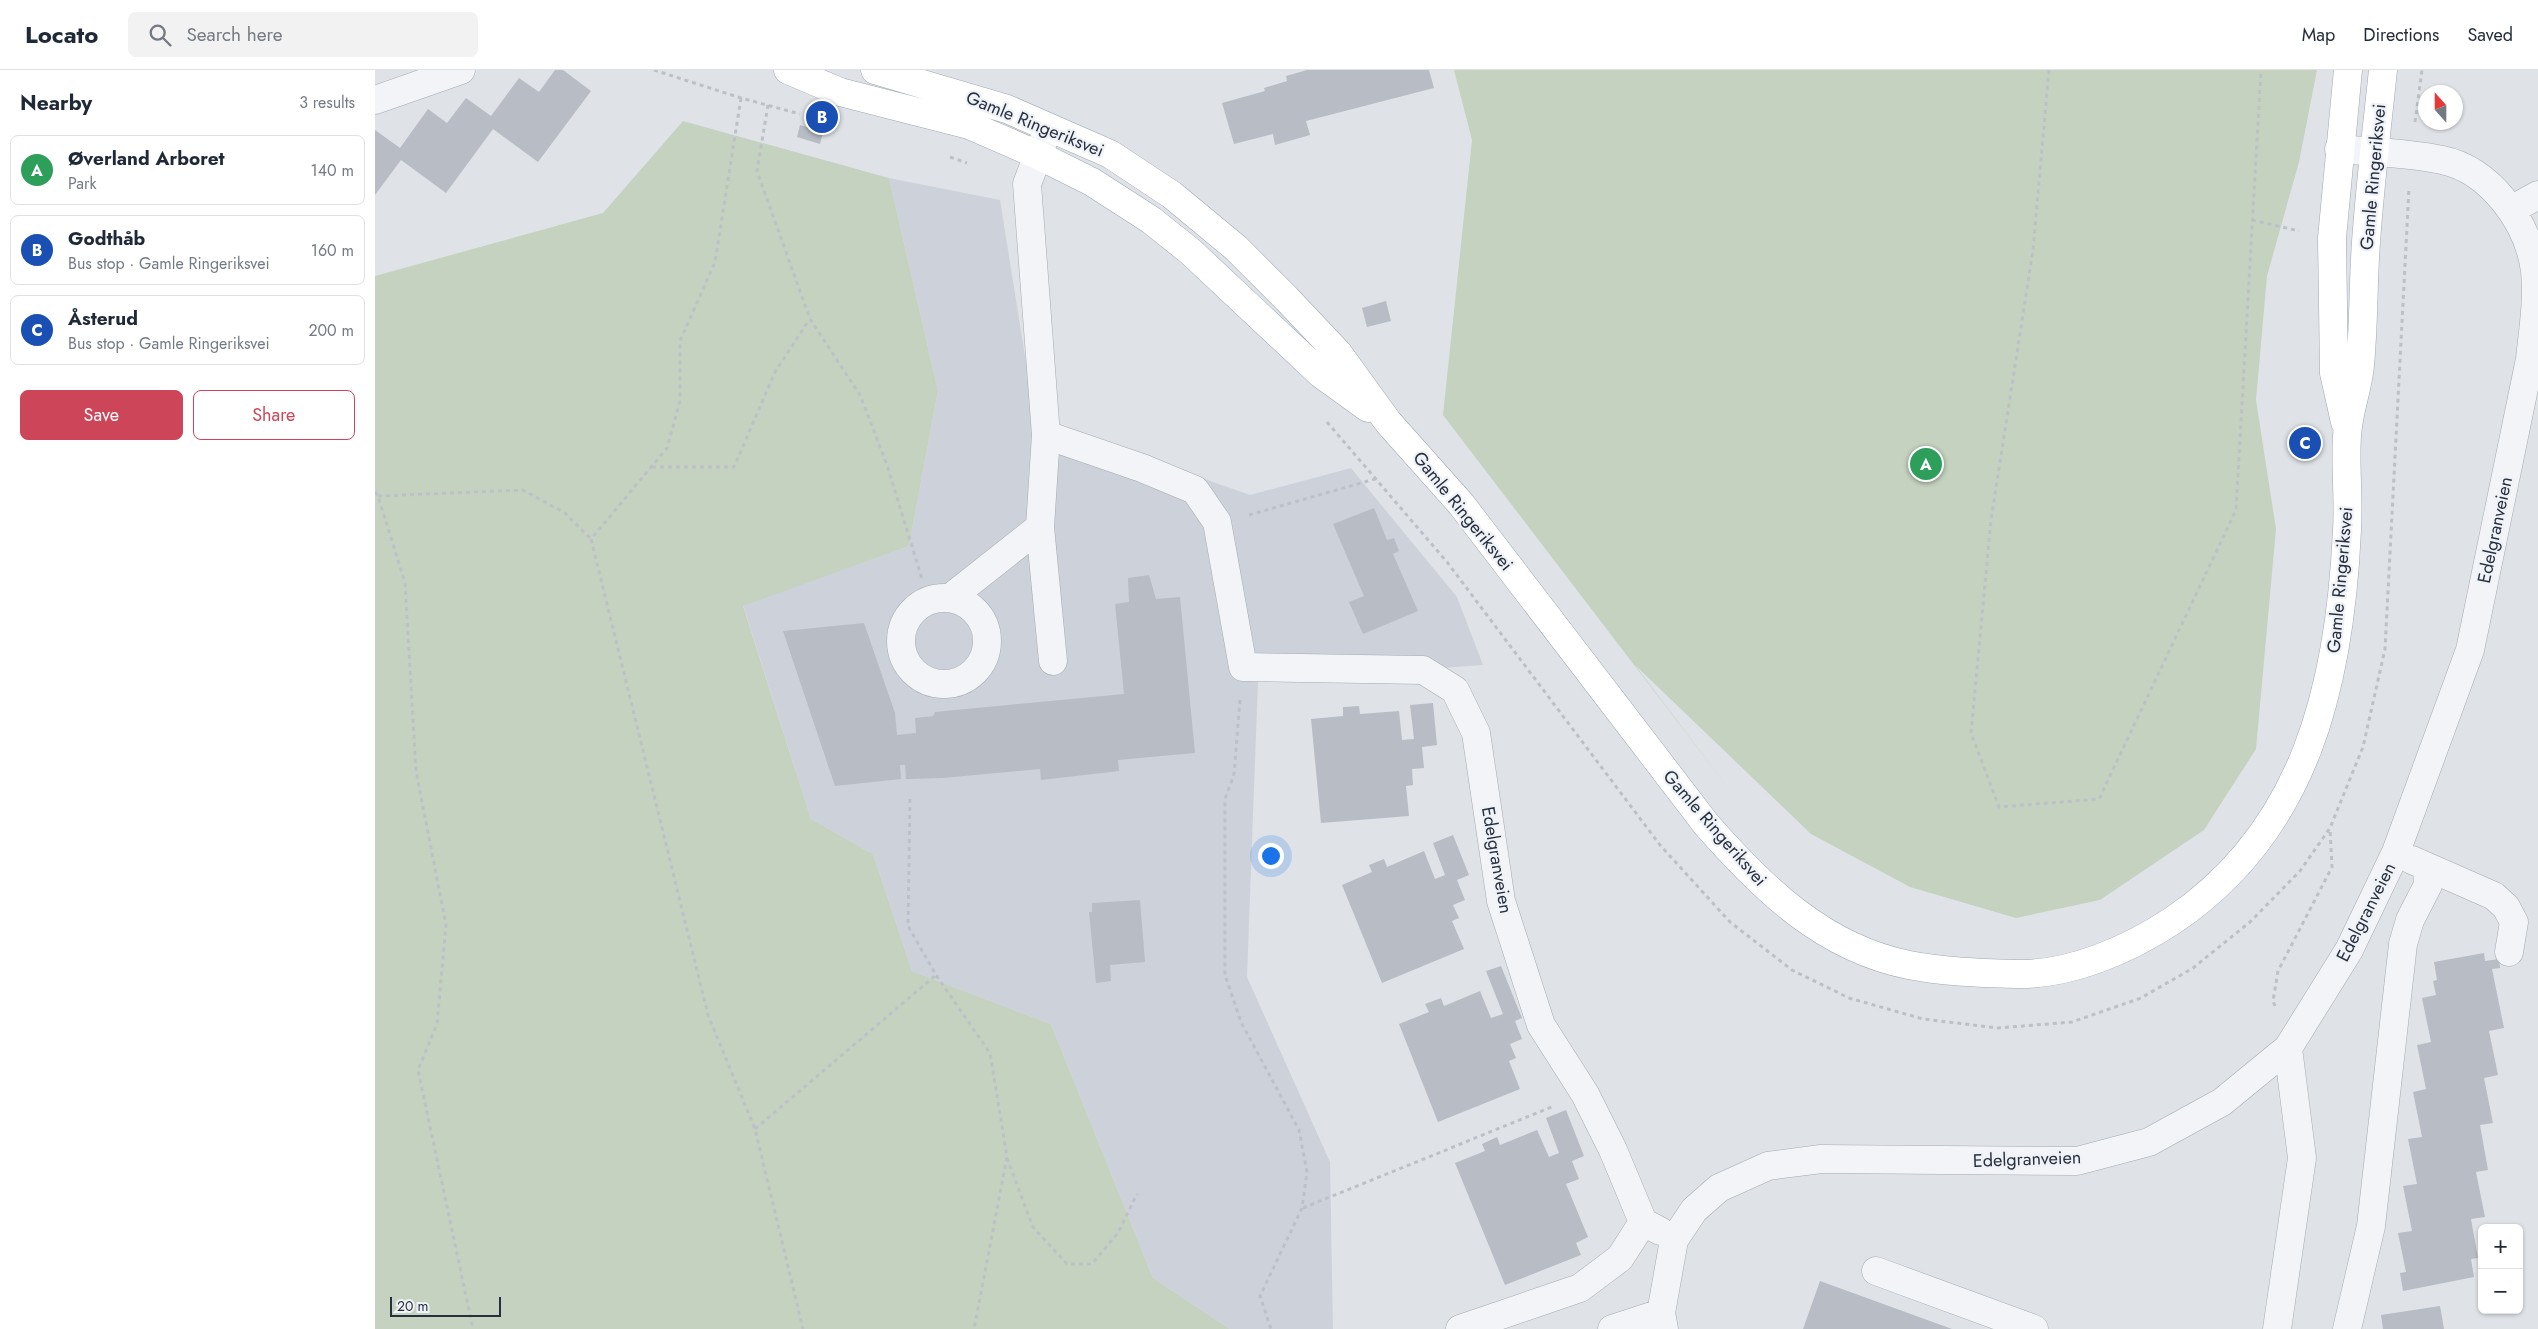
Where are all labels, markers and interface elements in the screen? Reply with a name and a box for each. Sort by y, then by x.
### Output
search box [128,12,478,57]
text: Locato [25,17,98,52]
icon: search [146,21,174,49]
text: Search here [186,21,283,48]
text: Map [2302,22,2335,48]
text: Directions [2363,22,2439,48]
text: Saved [2467,22,2513,48]
street label: Gamle Ringeriksvei [962,84,1108,164]
north arrow [2418,85,2463,130]
text: Nearby [20,88,92,118]
text: 3 results [299,91,355,114]
pin: B [806,98,838,136]
street label: Gamle Ringeriksvei [2354,103,2392,251]
text: Øverland Arboret [68,145,225,172]
text: A [31,159,43,182]
text: 140 m [311,159,354,182]
text: Park [68,172,97,195]
text: Godthåb [68,225,145,252]
text: B [32,239,42,262]
text: 160 m [311,239,354,262]
text: Bus stop · Gamle Ringeriksvei [68,252,270,275]
text: Åsterud [68,305,138,332]
text: C [31,319,43,342]
text: 200 m [308,319,354,342]
text: Bus stop · Gamle Ringeriksvei [68,332,270,355]
button: Save [20,390,183,440]
button: Share [193,390,355,440]
pin: C [2289,424,2321,462]
pin: A [1910,445,1942,483]
street label: Gamle Ringeriksvei [1407,446,1519,576]
street label: Edelgranveien [2471,474,2519,586]
street label: Gamle Ringeriksvei [2321,506,2359,654]
street label: Gamle Ringeriksvei [1657,764,1773,892]
street label: Edelgranveien [1475,804,1519,916]
your location [1258,843,1284,869]
street label: Edelgranveien [2330,858,2402,966]
street label: Edelgranveien [1972,1144,2082,1174]
map controls [2478,1224,2523,1314]
button: + [2478,1224,2523,1269]
button: − [2478,1269,2523,1314]
scale bar [390,1294,501,1317]
text: 20 m [397,1296,429,1316]

